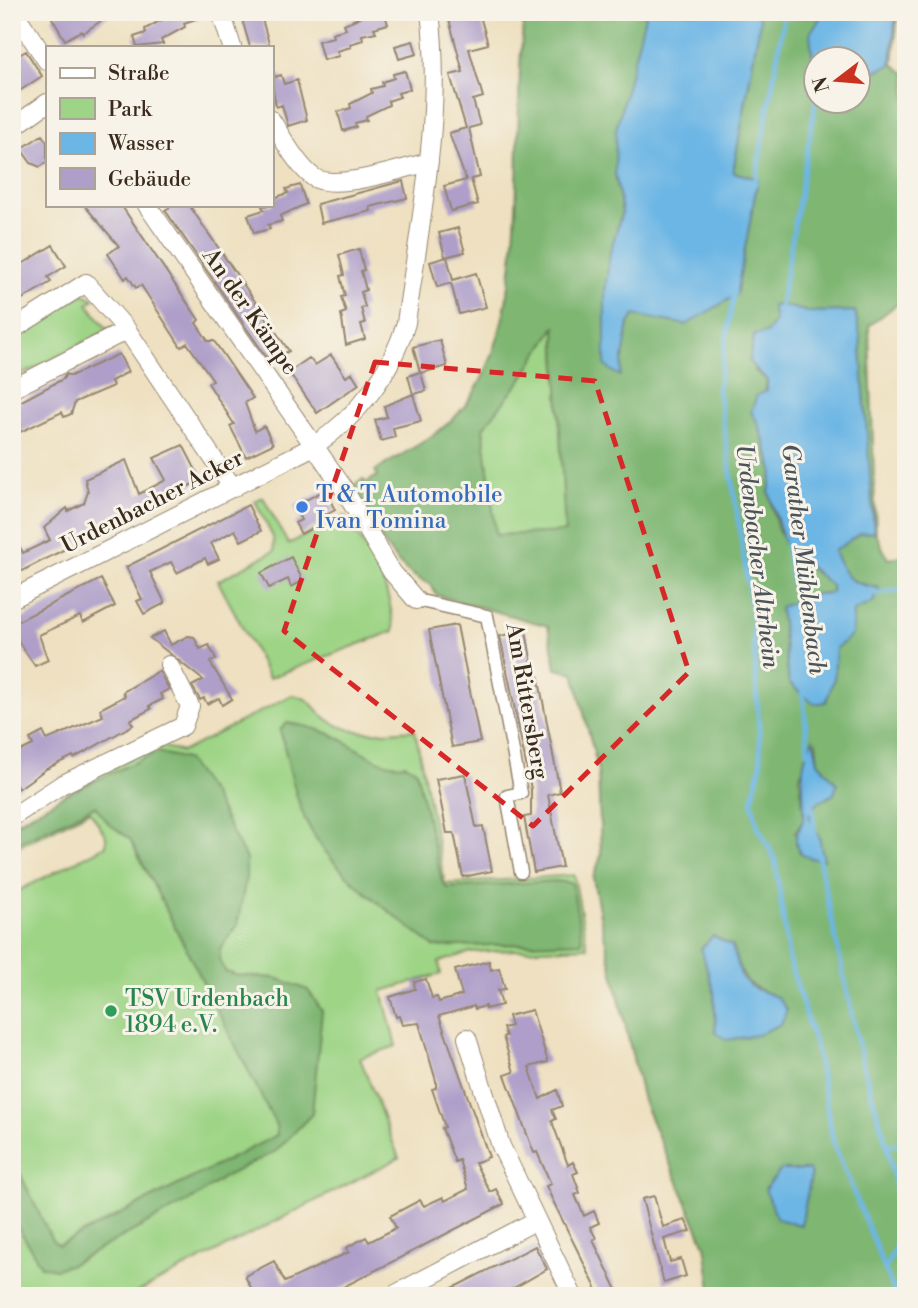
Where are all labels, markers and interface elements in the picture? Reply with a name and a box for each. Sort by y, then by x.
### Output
legend [46,46,273,206]
north arrow [802,46,872,116]
text: Straße [108,61,170,87]
text: N [808,74,835,95]
text: Park [108,97,153,123]
text: Wasser [107,131,174,157]
text: Gebäude [108,167,191,193]
street label: An der Kämpe [196,242,304,380]
water label: Urdenbacher Altrhein [728,442,786,671]
water label: Garather Mühlenbach [774,442,832,677]
street label: Urdenbacher Acker [57,444,248,560]
place label: T & T Automobile Ivan Tomina [316,481,503,535]
marker: T & T Automobile Ivan Tomina [294,499,310,515]
street label: Am Rittersberg [499,620,555,781]
place label: TSV Urdenbach 1894 e.V. [125,985,289,1039]
marker: TSV Urdenbach 1894 e.V. [103,1003,119,1019]

